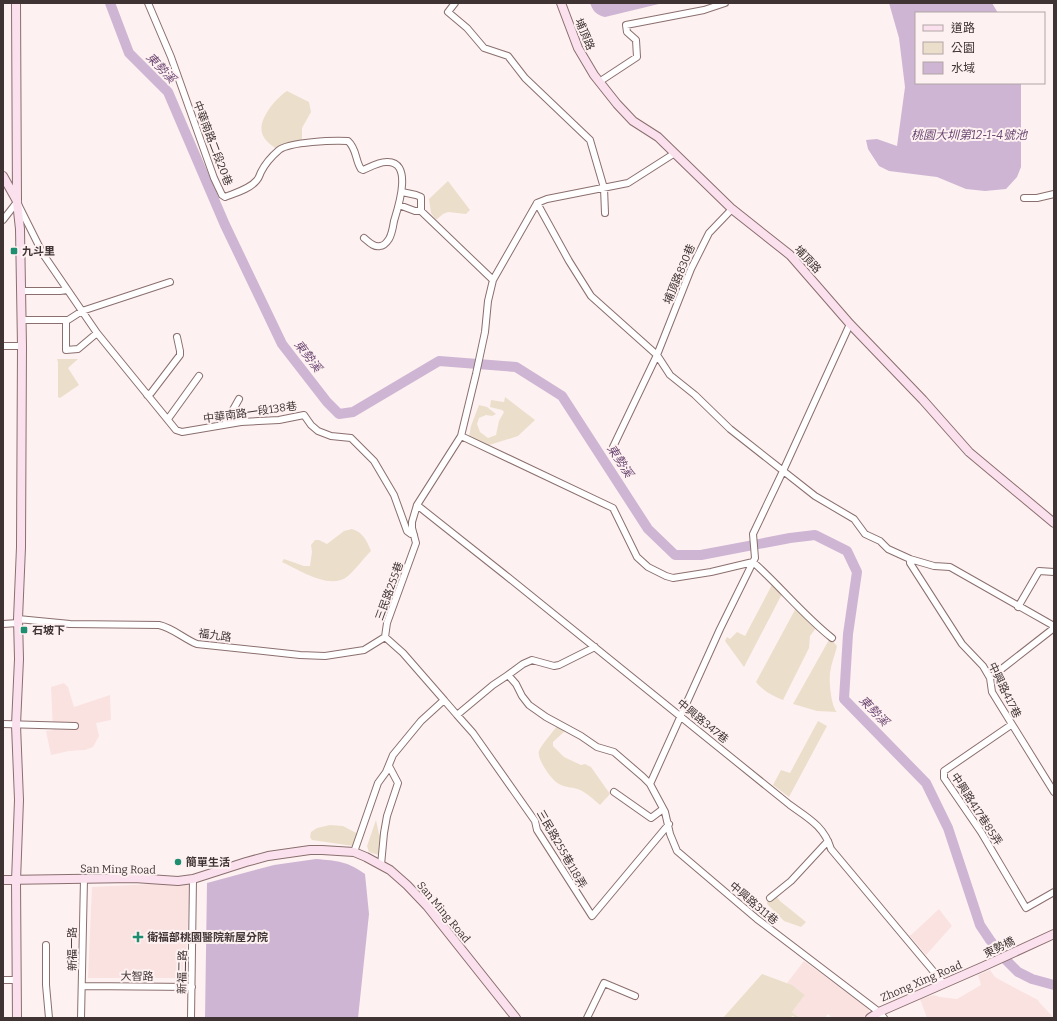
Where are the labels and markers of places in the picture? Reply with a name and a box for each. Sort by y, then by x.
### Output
place label: 九斗里 [22,245,55,258]
marker: 九斗里 [9,246,19,256]
place label: 石坡下 [32,624,65,637]
marker: 石坡下 [19,625,29,635]
place label: 簡單生活 [186,856,230,869]
marker: 簡單生活 [173,857,183,867]
marker: 衛福部桃園醫院新屋分院 [132,931,144,943]
place label: 衛福部桃園醫院新屋分院 [147,931,268,944]

